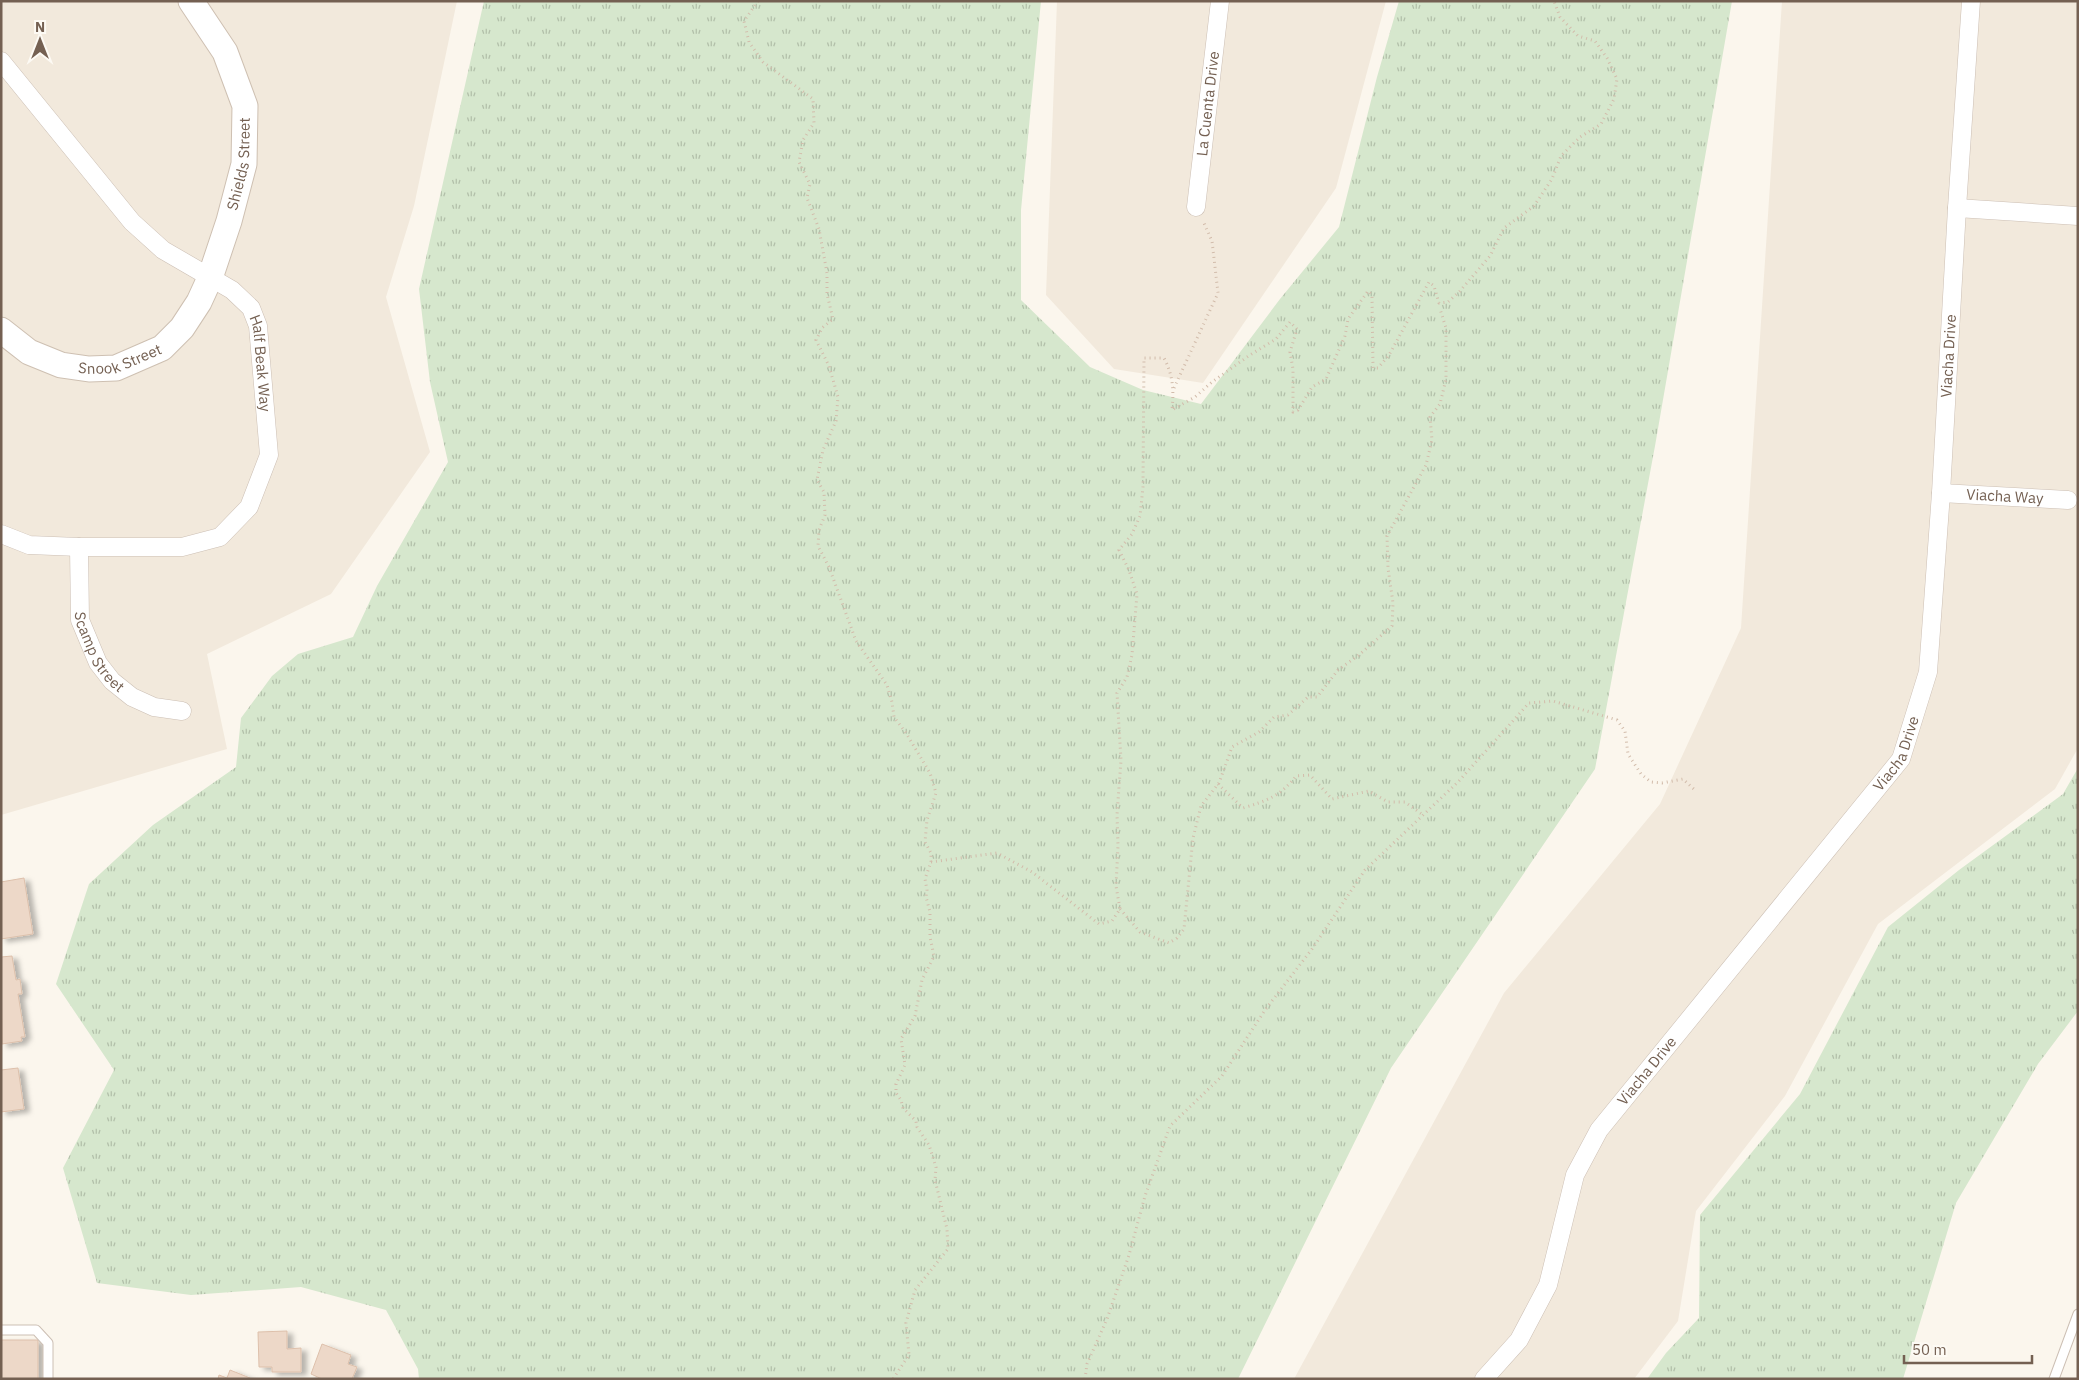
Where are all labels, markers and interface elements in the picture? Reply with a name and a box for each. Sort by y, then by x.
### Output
north arrow [15,15,65,65]
text: N [35,18,45,36]
street label: La Cuenta Drive [1192,50,1223,157]
street label: Shields Street [222,117,254,212]
street label: Half Beak Way [246,312,275,413]
street label: Viacha Drive [1936,314,1960,398]
street label: Snook Street [77,339,164,378]
street label: Viacha Way [1966,484,2045,508]
street label: Scamp Street [71,611,128,696]
street label: Viacha Drive [1869,714,1923,795]
street label: Viacha Drive [1613,1032,1680,1109]
scale bar [1904,1332,2032,1364]
text: 50 m [1912,1340,1947,1359]

